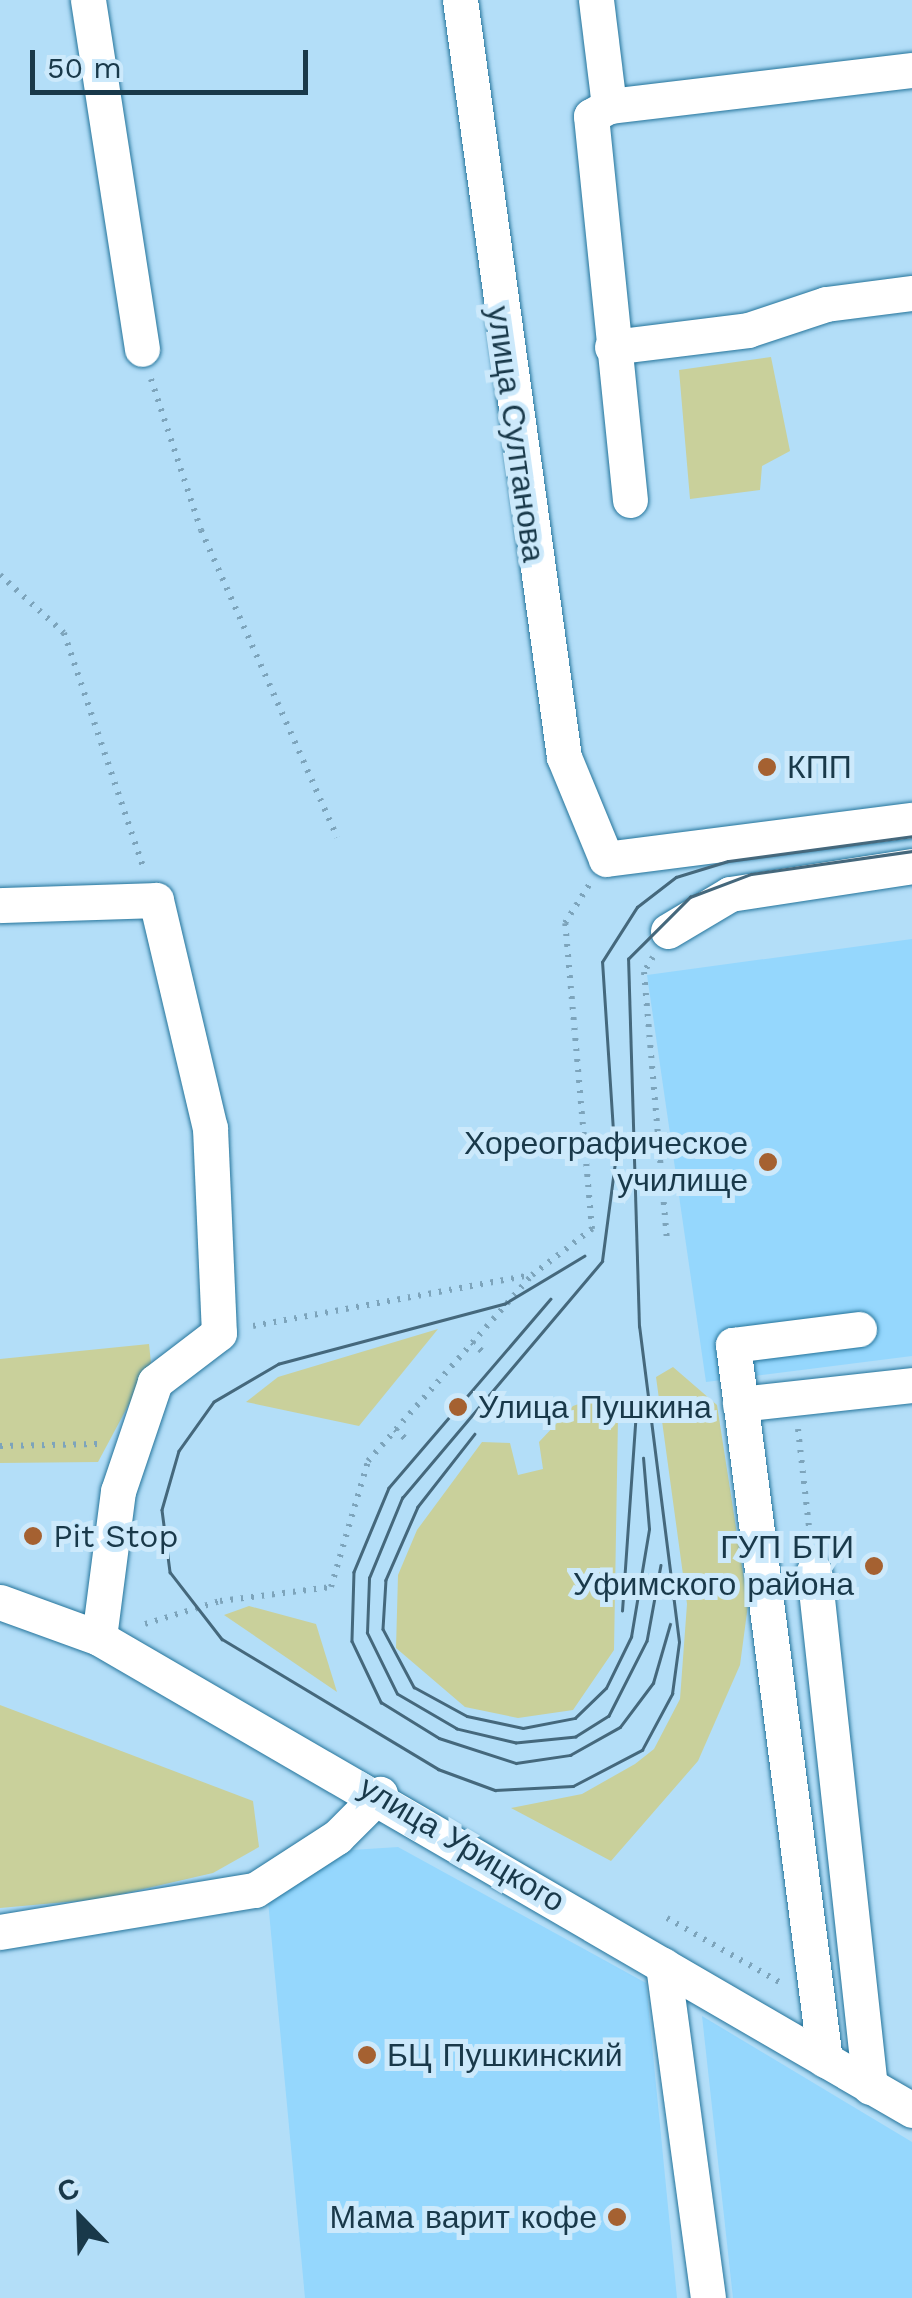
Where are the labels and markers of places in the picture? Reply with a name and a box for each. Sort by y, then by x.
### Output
place label: КПП [787,748,852,786]
marker: КПП [756,756,778,778]
place label: Хореографическое училище [464,1125,748,1200]
marker: Хореографическое училище [757,1151,779,1173]
place label: Улица Пушкина [478,1388,712,1426]
marker: Улица Пушкина [447,1396,469,1418]
place label: Pit Stop [53,1517,179,1555]
marker: Pit Stop [22,1525,44,1547]
place label: ГУП БТИ Уфимского района [573,1529,854,1604]
marker: ГУП БТИ Уфимского района [863,1555,885,1577]
place label: БЦ Пушкинский [387,2036,623,2074]
marker: БЦ Пушкинский [356,2044,378,2066]
place label: Мама варит кофе [330,2198,597,2236]
marker: Мама варит кофе [606,2206,628,2228]

